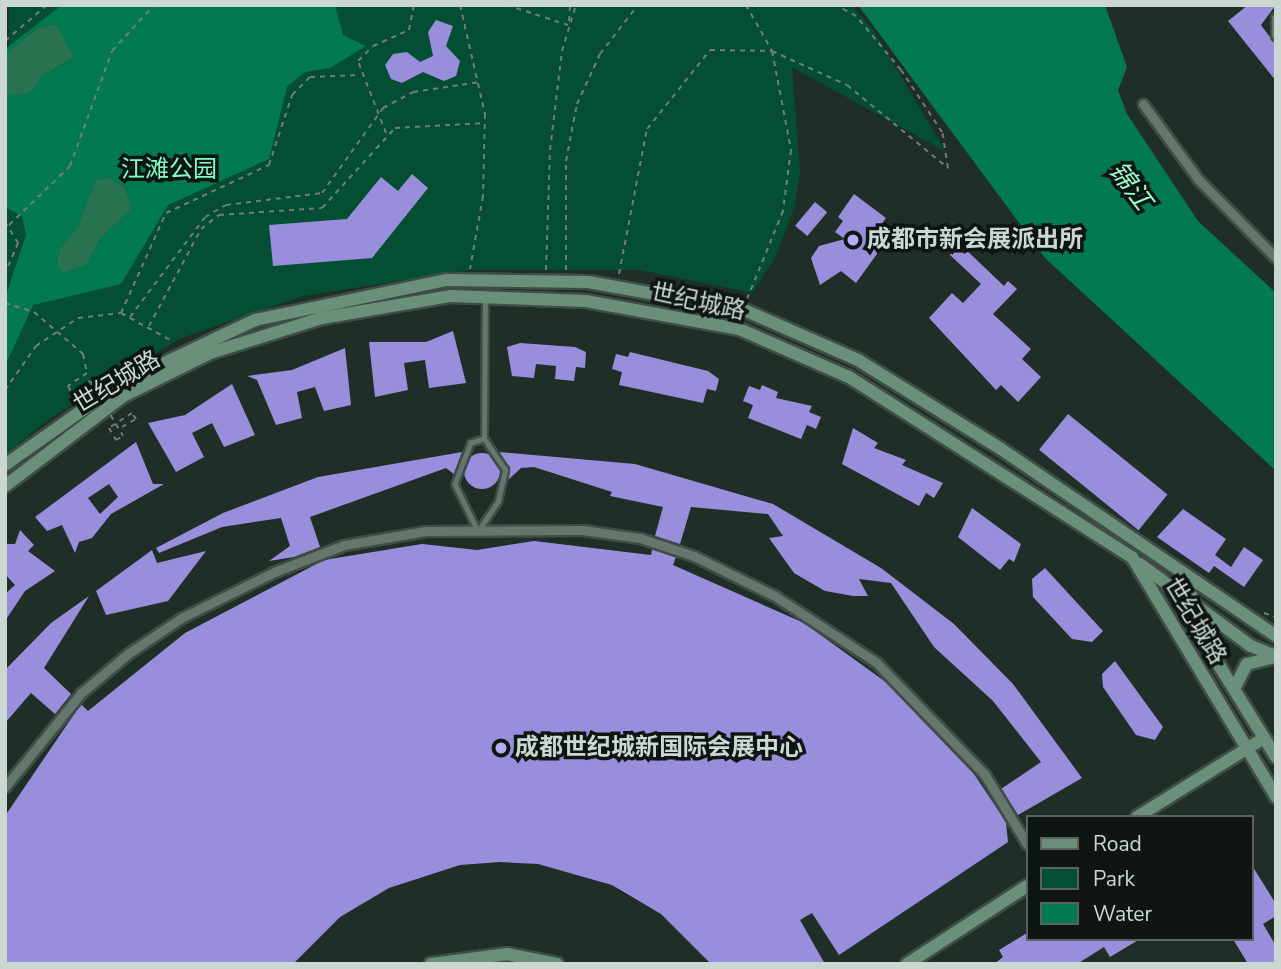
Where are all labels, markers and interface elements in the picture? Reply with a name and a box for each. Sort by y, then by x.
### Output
park label: 江滩公园 [121,156,217,184]
water label: 锦江 [1102,156,1158,216]
place label: 成都市新会展派出所 [867,226,1083,254]
marker: 成都市新会展派出所 [845,232,861,248]
street label: 世纪城路 [648,278,748,326]
street label: 世纪城路 [68,345,166,419]
street label: 世纪城路 [1158,572,1232,670]
place label: 成都世纪城新国际会展中心 [515,734,803,762]
marker: 成都世纪城新国际会展中心 [493,740,509,756]
legend [1026,815,1253,941]
text: Road [1093,830,1142,858]
text: Park [1093,865,1135,893]
text: Water [1093,900,1152,928]

